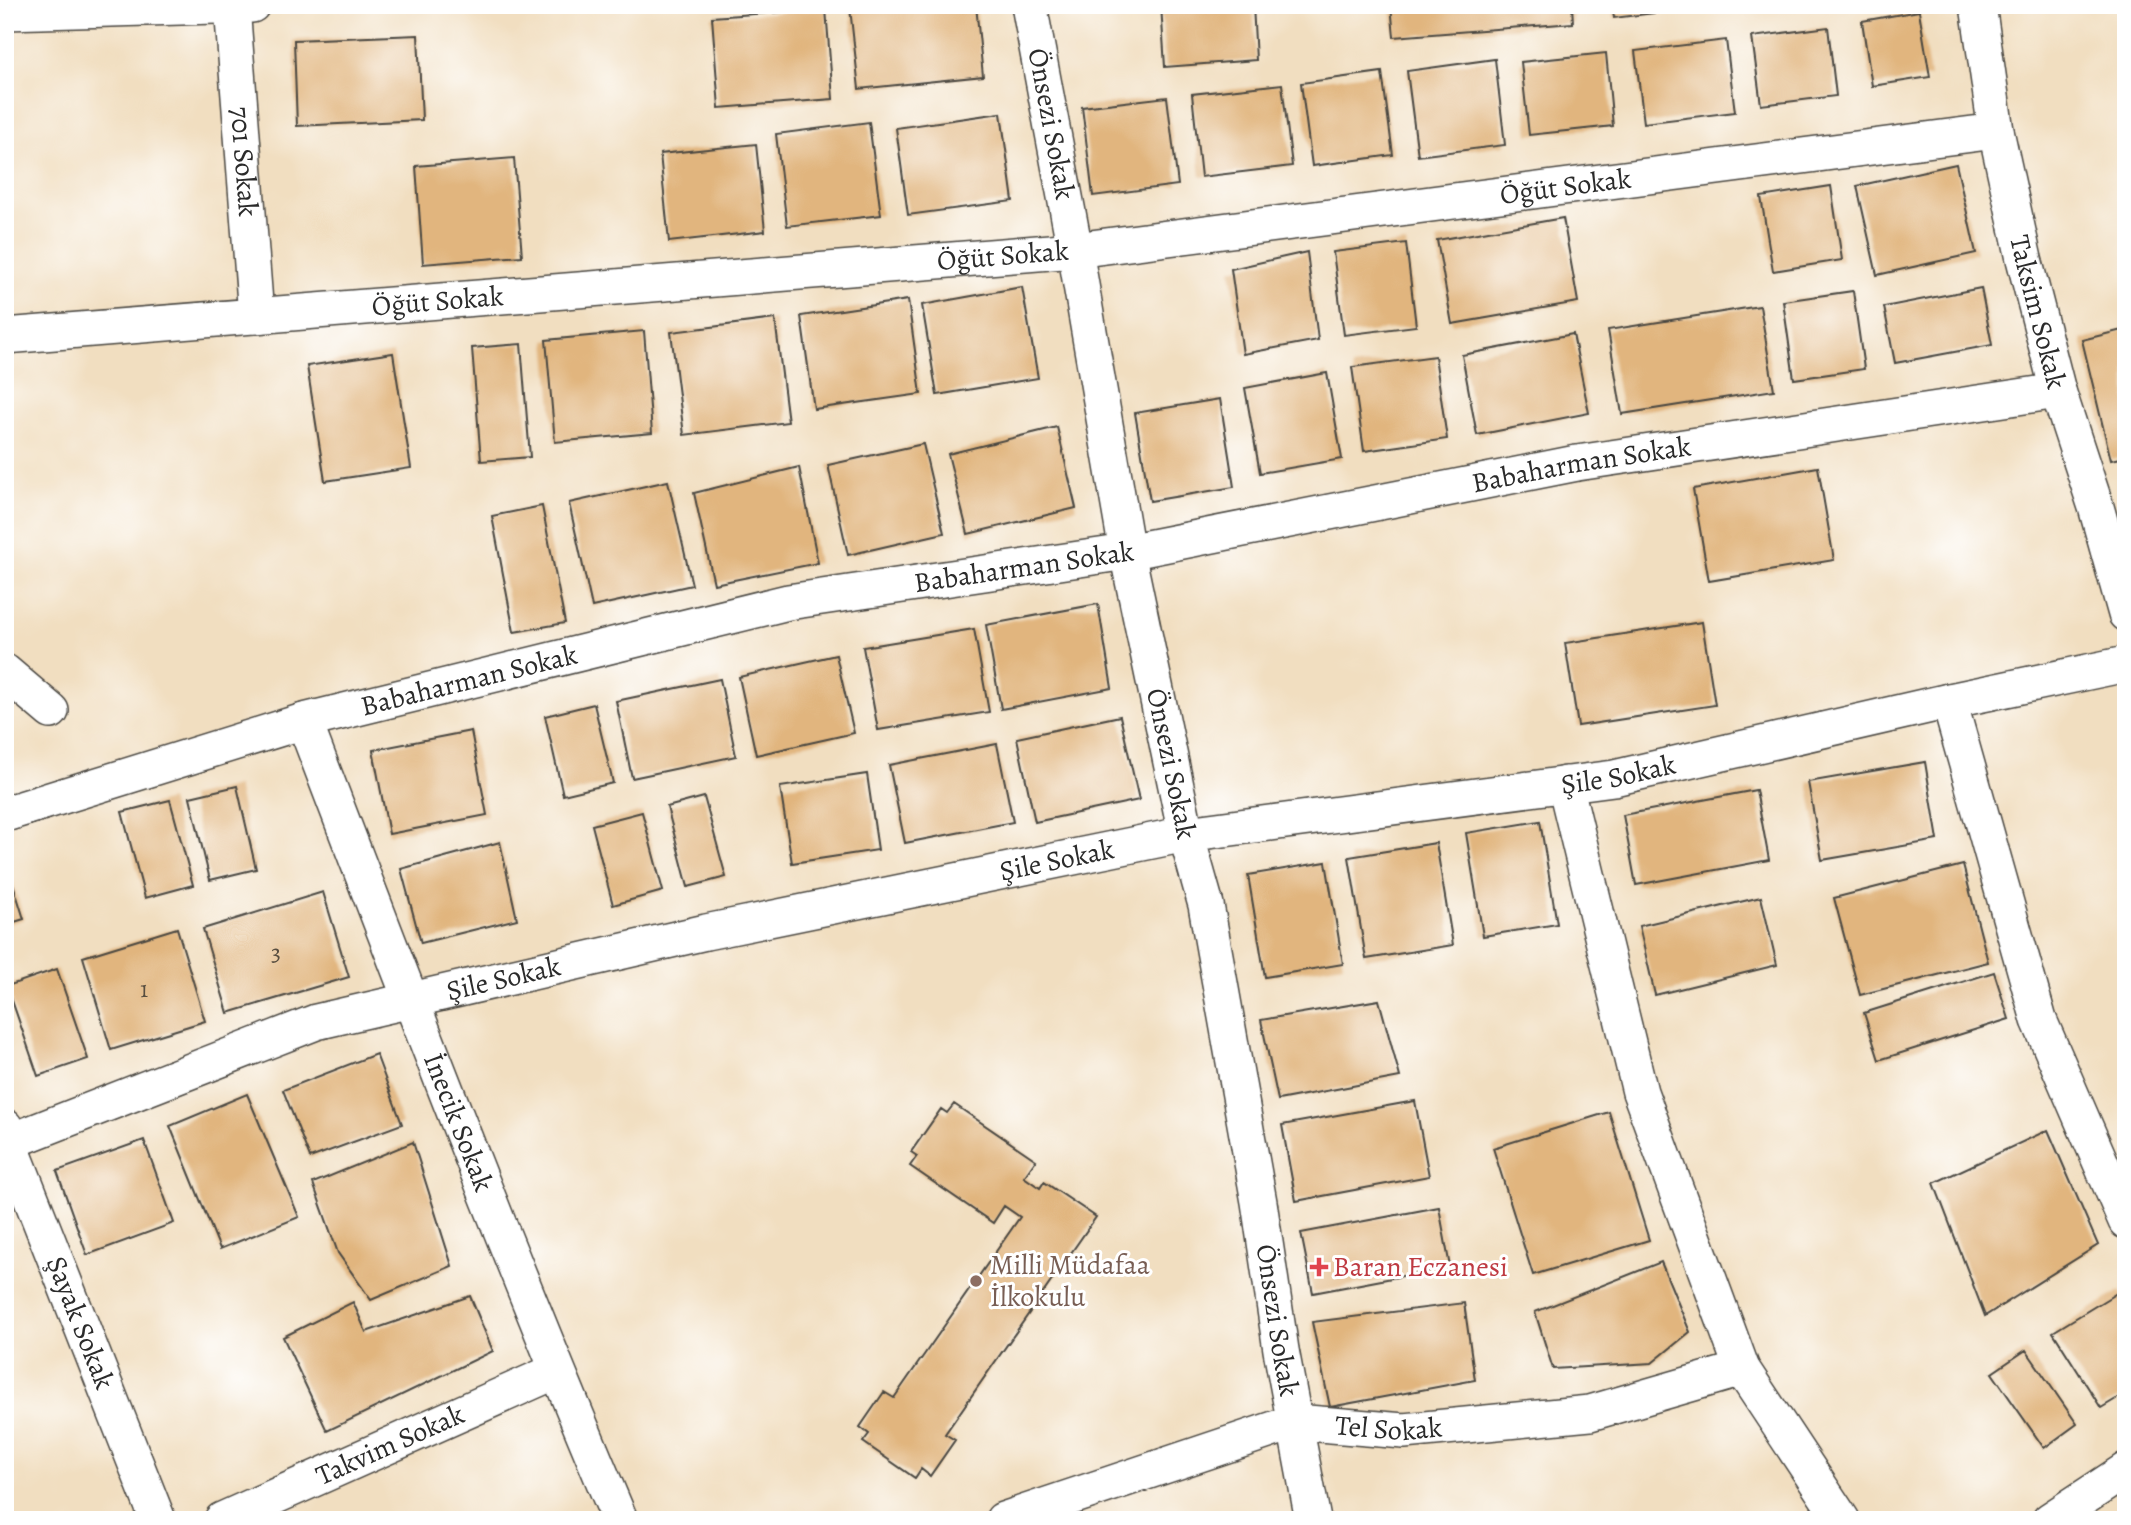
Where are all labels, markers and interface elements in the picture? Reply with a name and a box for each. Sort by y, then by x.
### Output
street label: Önsezi Sokak [1018,45,1084,203]
street label: 701 Sokak [221,105,267,218]
street label: Öğüt Sokak [1498,159,1633,214]
street label: Taksim Sokak [2000,231,2076,393]
street label: Öğüt Sokak [935,232,1070,280]
street label: Öğüt Sokak [370,277,505,325]
street label: Babaharman Sokak [1469,427,1694,502]
street label: Babaharman Sokak [911,532,1136,602]
street label: Babaharman Sokak [357,636,581,725]
street label: Önsezi Sokak [1137,685,1206,843]
street label: Şile Sokak [1559,745,1679,804]
street label: Şile Sokak [996,830,1118,891]
house number: 3 [271,937,281,969]
street label: Şile Sokak [443,947,564,1010]
house number: 1 [140,973,148,1005]
street label: İnecik Sokak [414,1048,503,1197]
street label: Önsezi Sokak [1247,1242,1308,1400]
place label: Milli Müdafaa İlkokulu [990,1246,1150,1316]
place label: Baran Eczanesi [1333,1248,1508,1286]
street label: Şayak Sokak [37,1251,124,1395]
marker: Baran Eczanesi [1311,1259,1327,1275]
marker: Milli Müdafaa İlkokulu [968,1273,984,1289]
street label: Takvim Sokak [310,1395,470,1495]
street label: Tel Sokak [1334,1406,1444,1450]

